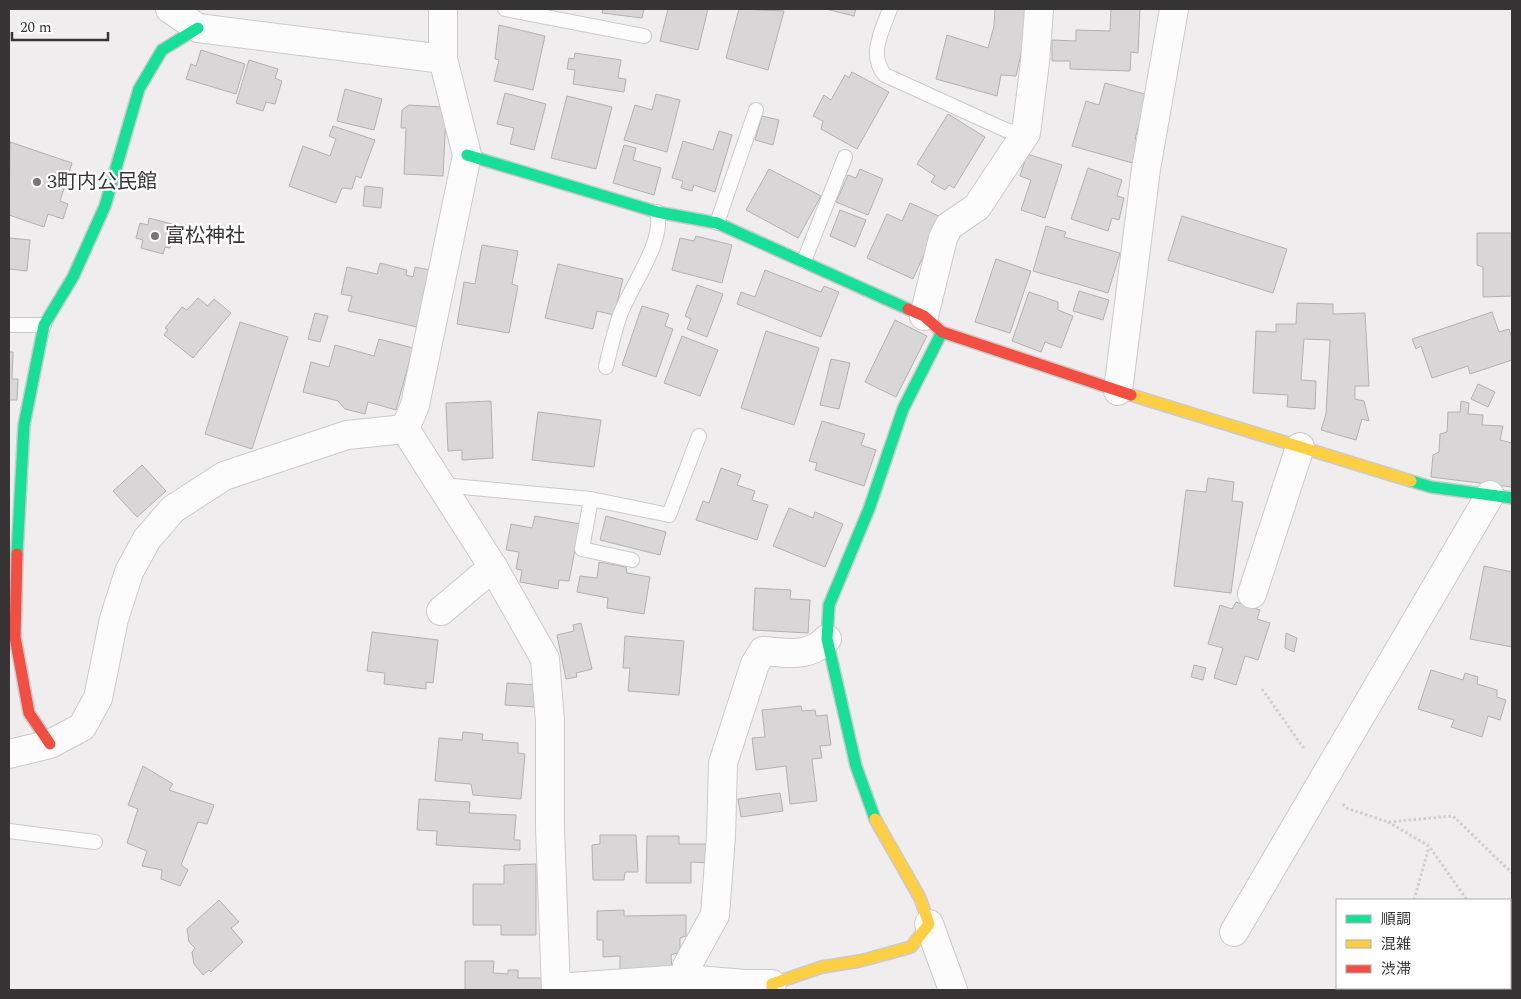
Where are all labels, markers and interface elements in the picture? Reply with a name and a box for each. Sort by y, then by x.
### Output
scale bar [12,10,109,42]
text: 20 m [20,16,52,39]
place label: 3町内公民館 [47,167,157,197]
marker: 3町内公民館 [31,176,43,188]
place label: 富松神社 [165,221,245,251]
marker: 富松神社 [149,230,161,242]
legend [1336,899,1511,989]
text: 順調 [1381,908,1411,931]
text: 混雑 [1381,933,1411,956]
text: 渋滞 [1381,958,1411,981]

